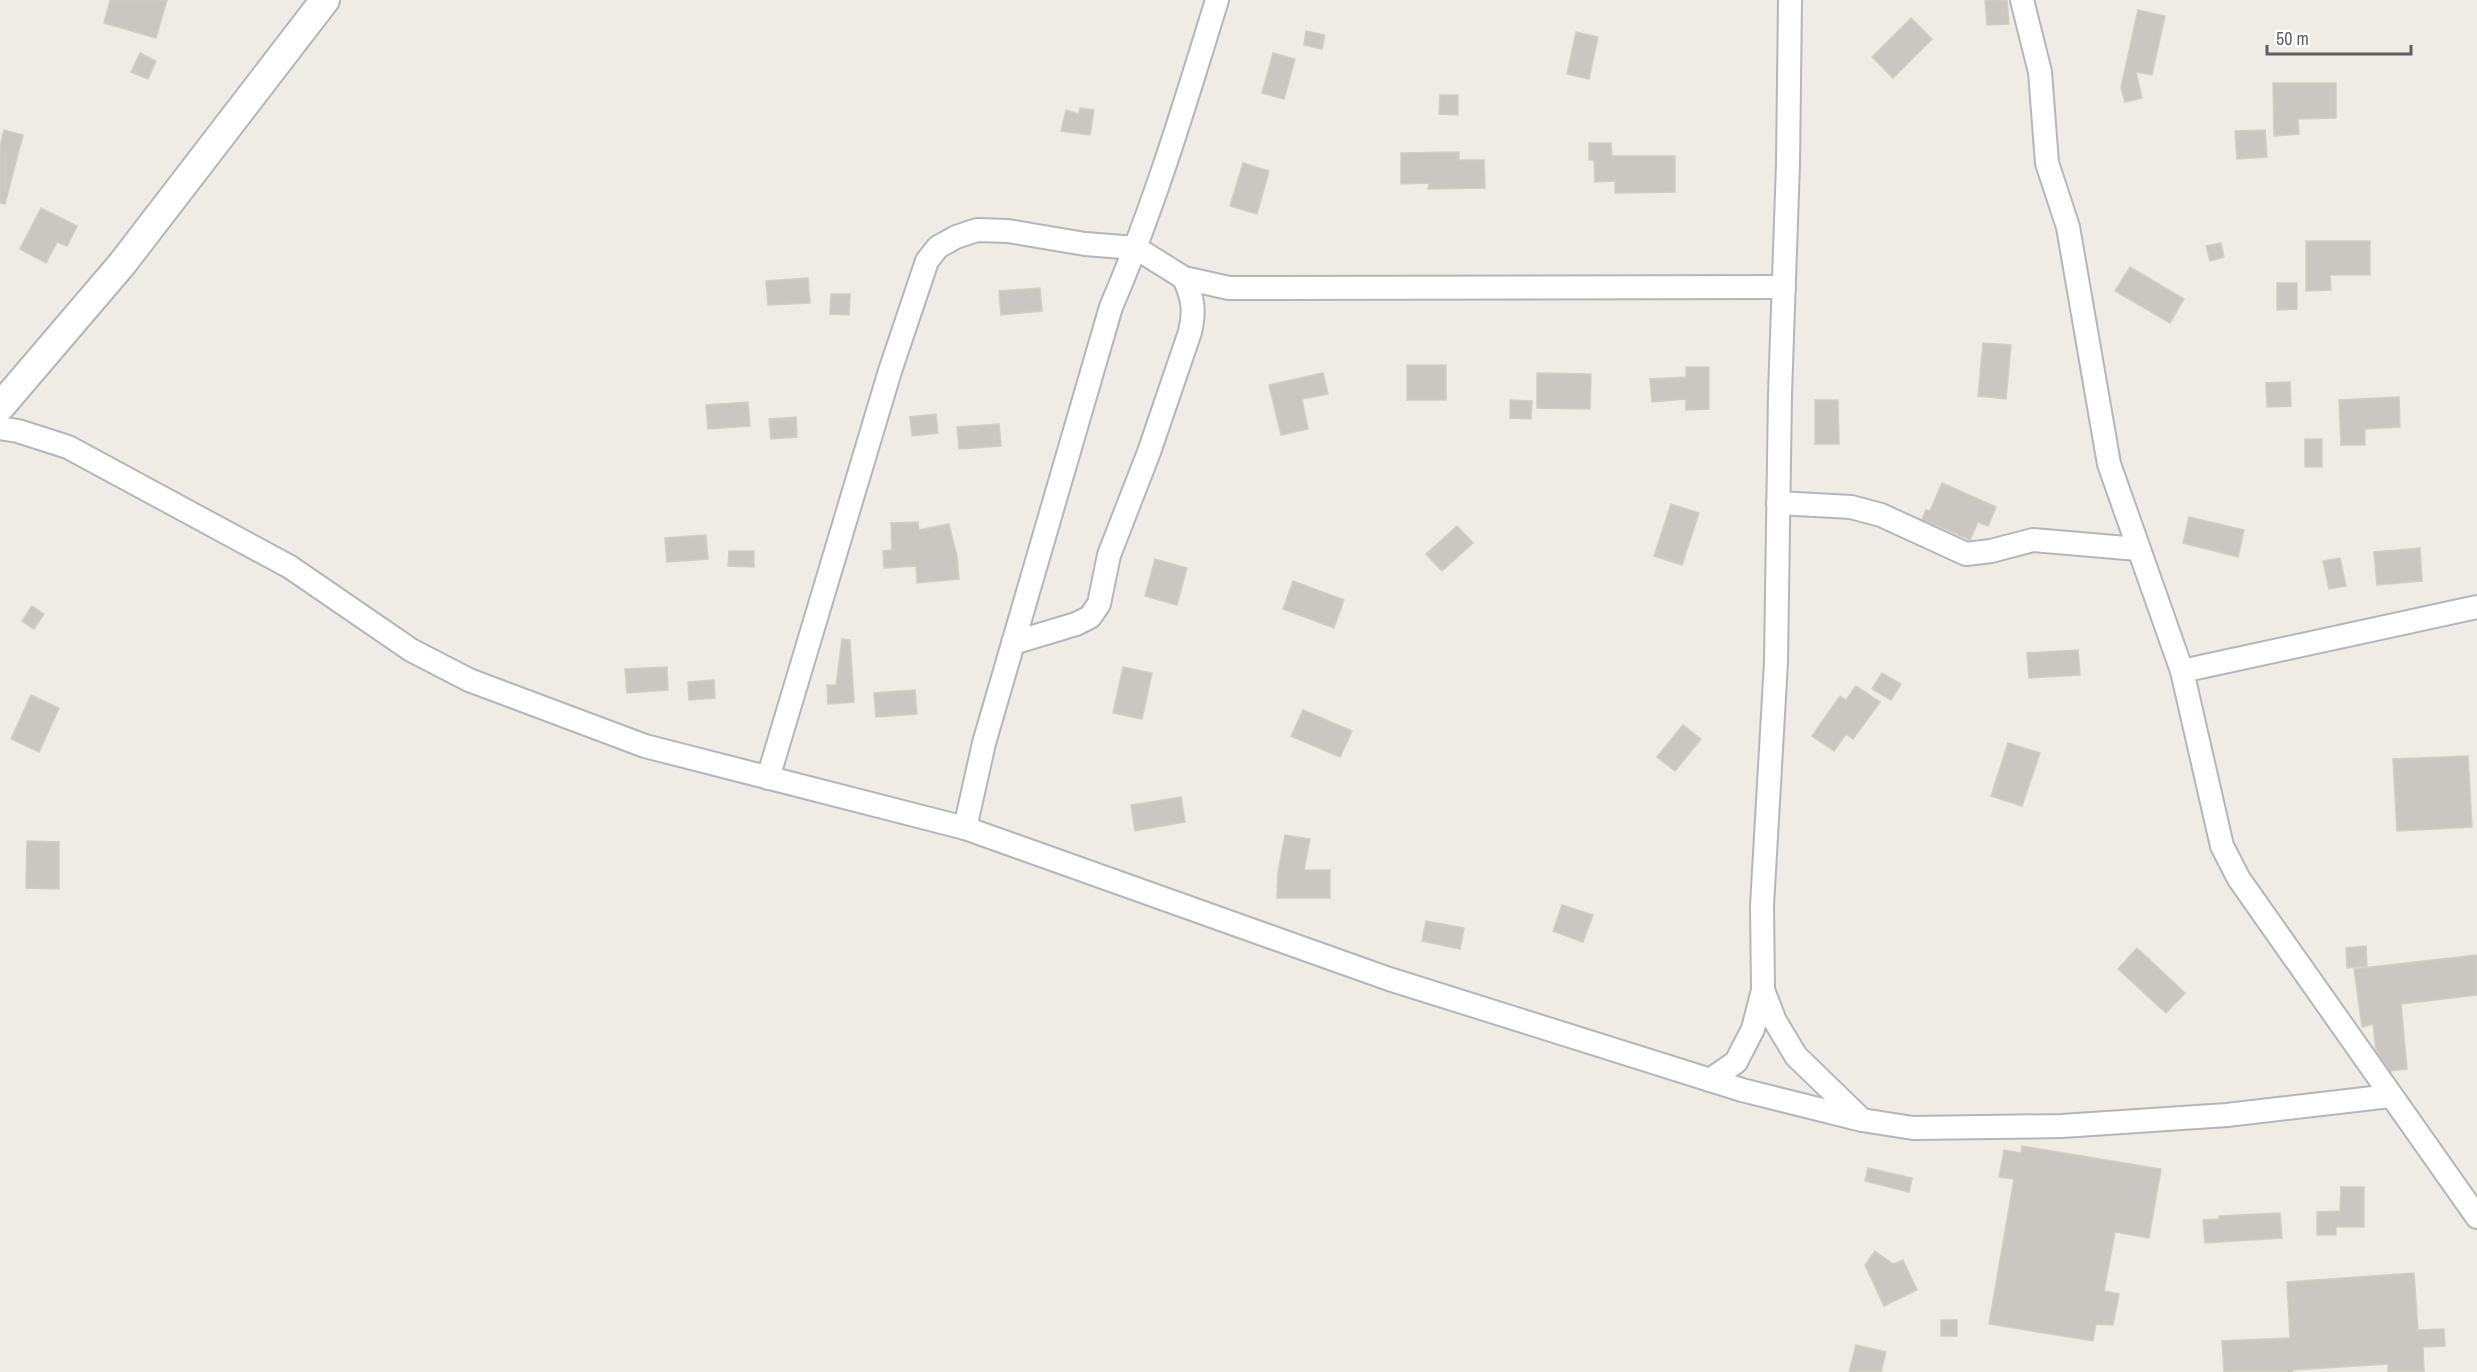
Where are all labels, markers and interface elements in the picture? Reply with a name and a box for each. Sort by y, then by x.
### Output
scale bar [2267,18,2411,56]
text: 50 m [2276,26,2309,51]

